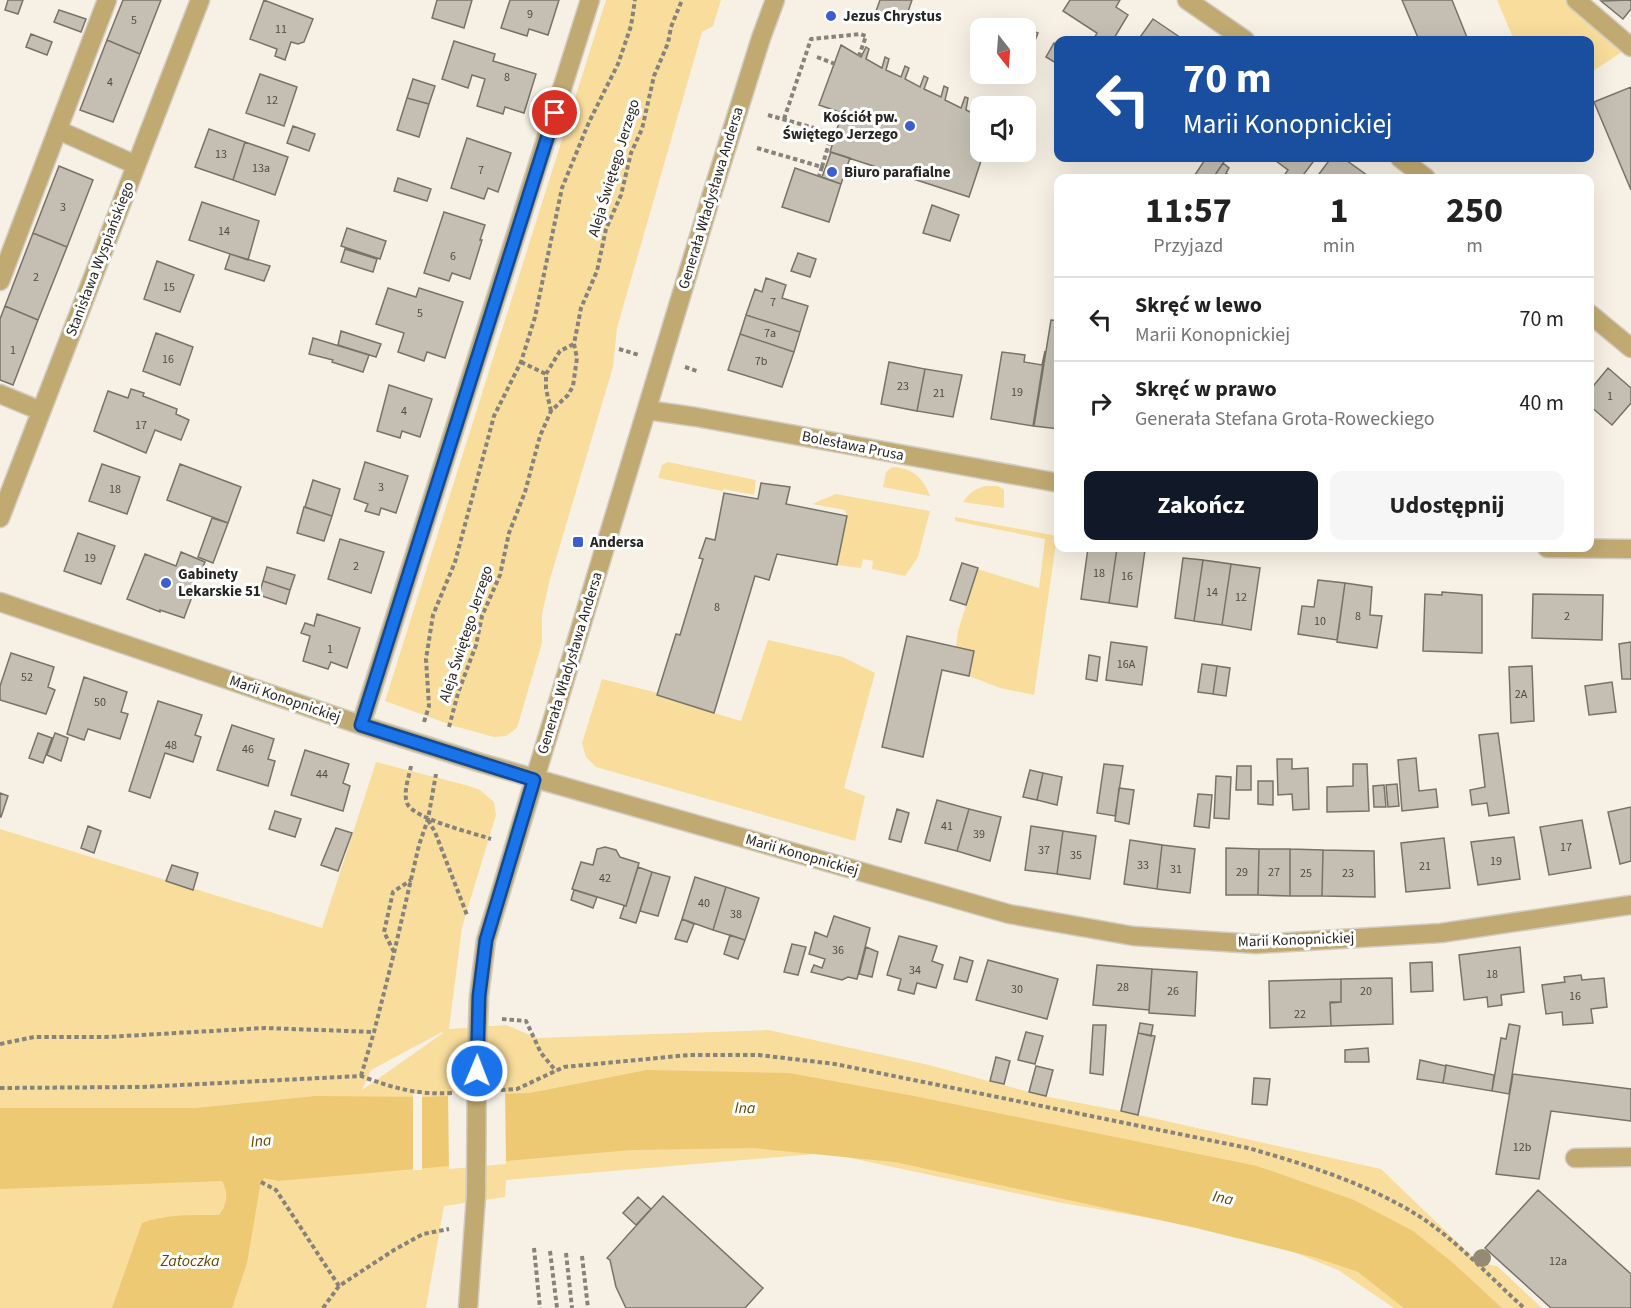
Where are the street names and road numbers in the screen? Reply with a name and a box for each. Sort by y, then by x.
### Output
street label: Aleja Świętego Jerzego [583,97,645,239]
street label: Generała Władysława Andersa [673,104,749,292]
street label: Stanisława Wyspiańskiego [61,178,139,340]
street label: Bolesława Prusa [800,426,906,466]
street label: Aleja Świętego Jerzego [434,563,498,705]
street label: Generała Władysława Andersa [532,569,608,757]
street label: Marii Konopnickiej [227,670,343,728]
street label: Marii Konopnickiej [743,829,861,881]
street label: Marii Konopnickiej [1237,927,1355,953]

